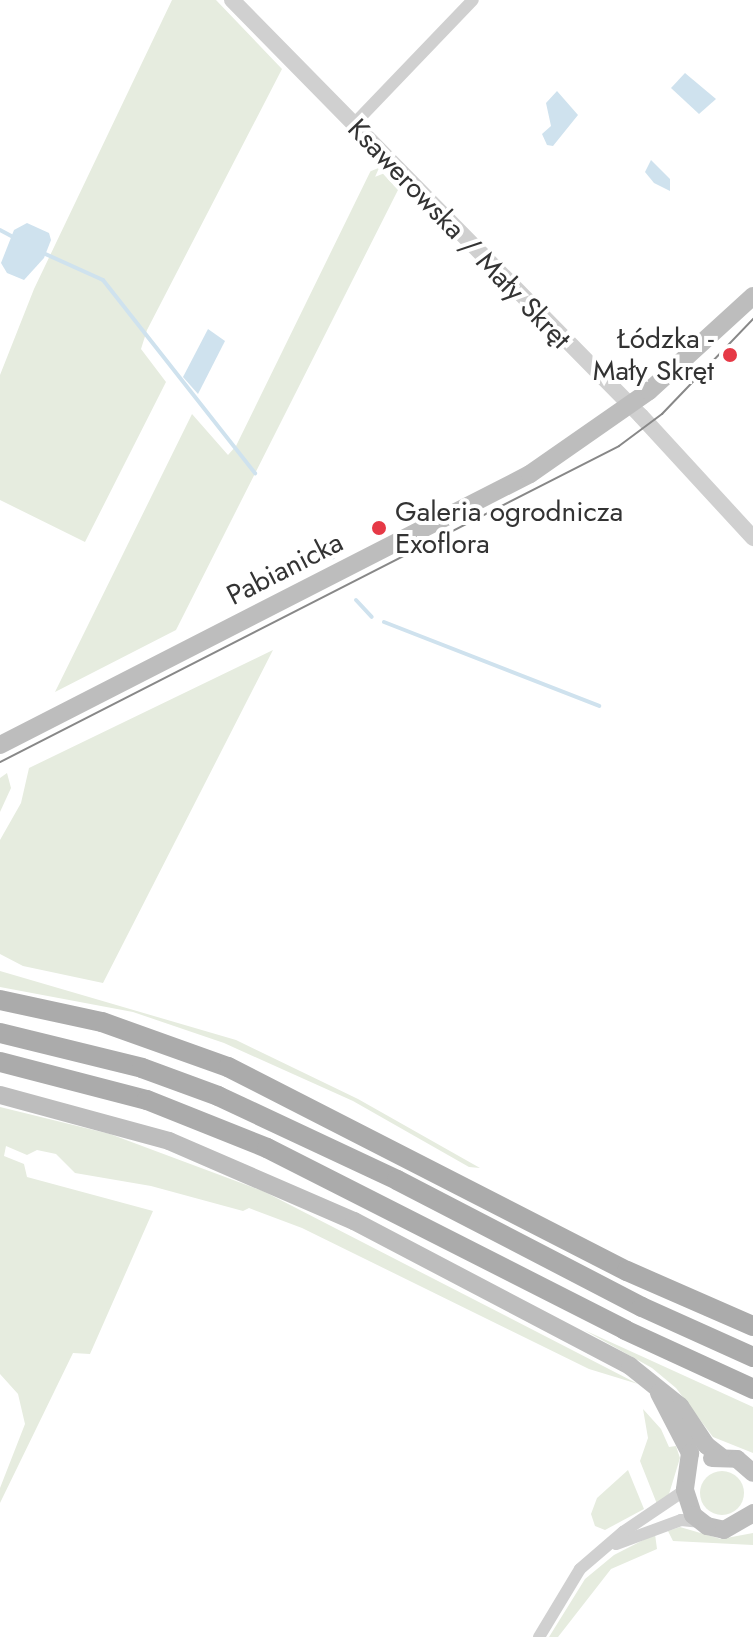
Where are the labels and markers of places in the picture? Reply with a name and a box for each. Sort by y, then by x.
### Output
place label: Łódzka - Mały Skręt [593,322,714,388]
marker: Łódzka - Mały Skręt [721,346,739,364]
place label: Galeria ogrodnicza Exoflora [395,495,623,561]
marker: Galeria ogrodnicza Exoflora [370,519,388,537]

